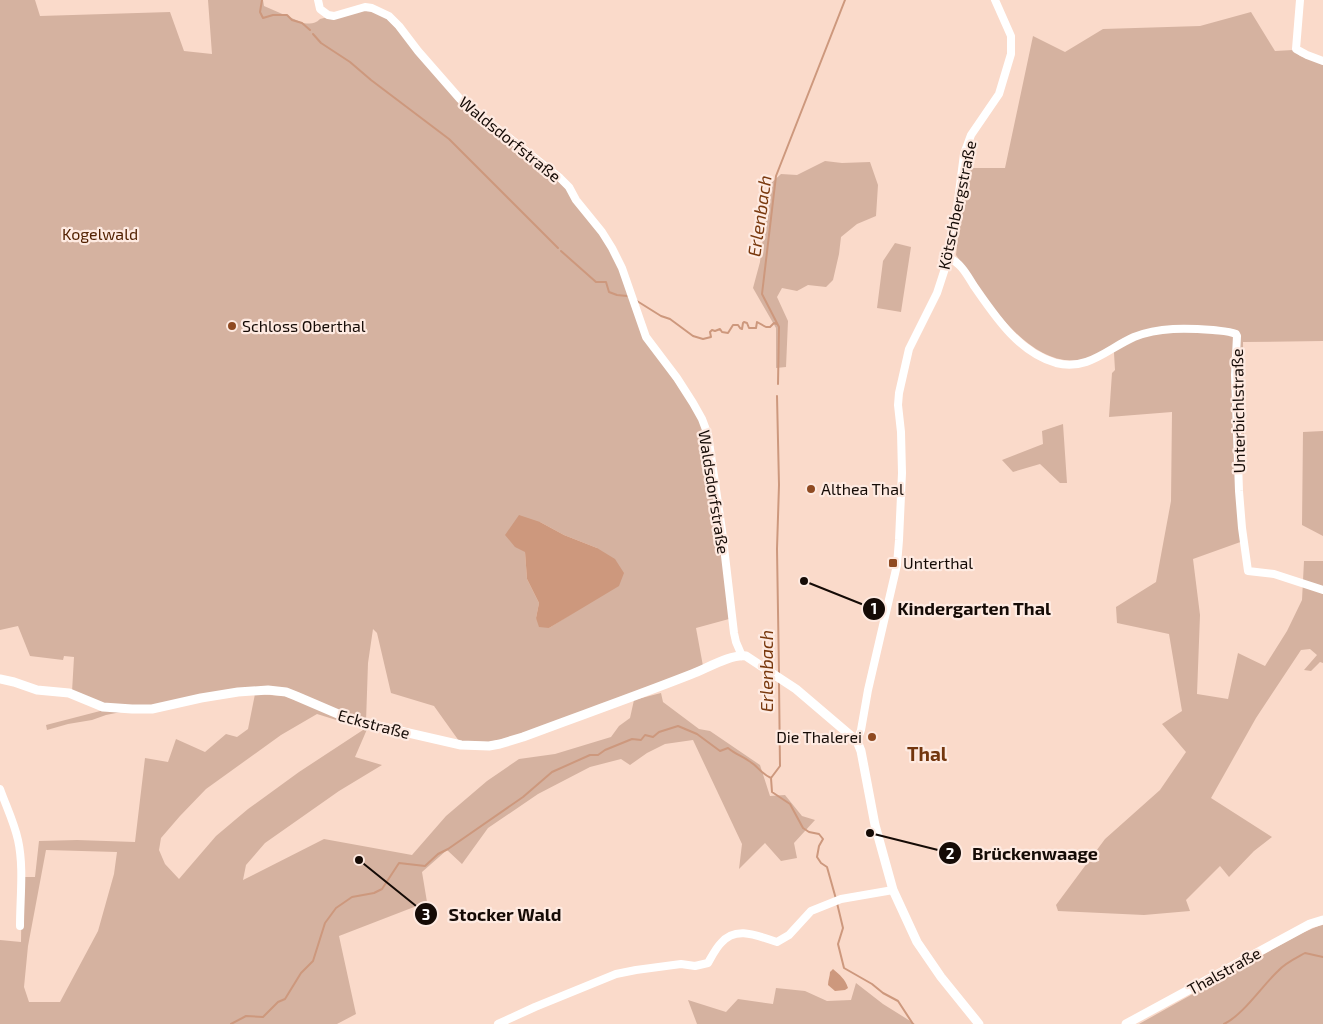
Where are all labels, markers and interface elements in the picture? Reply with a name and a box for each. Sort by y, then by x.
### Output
street label: Waldsdorfstraße [456,92,565,185]
street label: Kötschbergstraße [934,139,979,271]
water label: Erlenbach [742,174,776,258]
park label: Kogelwald [62,224,138,243]
place label: Schloss Oberthal [242,316,366,335]
marker: Schloss Oberthal [226,320,238,332]
street label: Unterbichlstraße [1227,348,1248,474]
street label: Waldsdorfstraße [695,429,734,555]
place label: Althea Thal [821,479,904,498]
marker: Althea Thal [805,483,817,495]
place label: Unterthal [903,553,973,572]
marker: Unterthal [887,557,899,569]
callout: Kindergarten Thal [862,592,1061,625]
text: Kindergarten Thal [897,597,1051,619]
text: 1 [871,599,877,617]
water label: Erlenbach [755,630,777,712]
street label: Eckstraße [336,705,412,742]
place label: Die Thalerei [776,727,862,746]
marker: Die Thalerei [866,731,878,743]
district label: Thal [907,742,948,765]
callout: Brückenwaage [937,837,1108,870]
text: Brückenwaage [972,842,1098,864]
text: 2 [946,844,955,862]
callout: Stocker Wald [413,898,572,931]
text: Stocker Wald [449,903,561,925]
text: 3 [422,905,430,923]
street label: Thalstraße [1184,943,1264,998]

